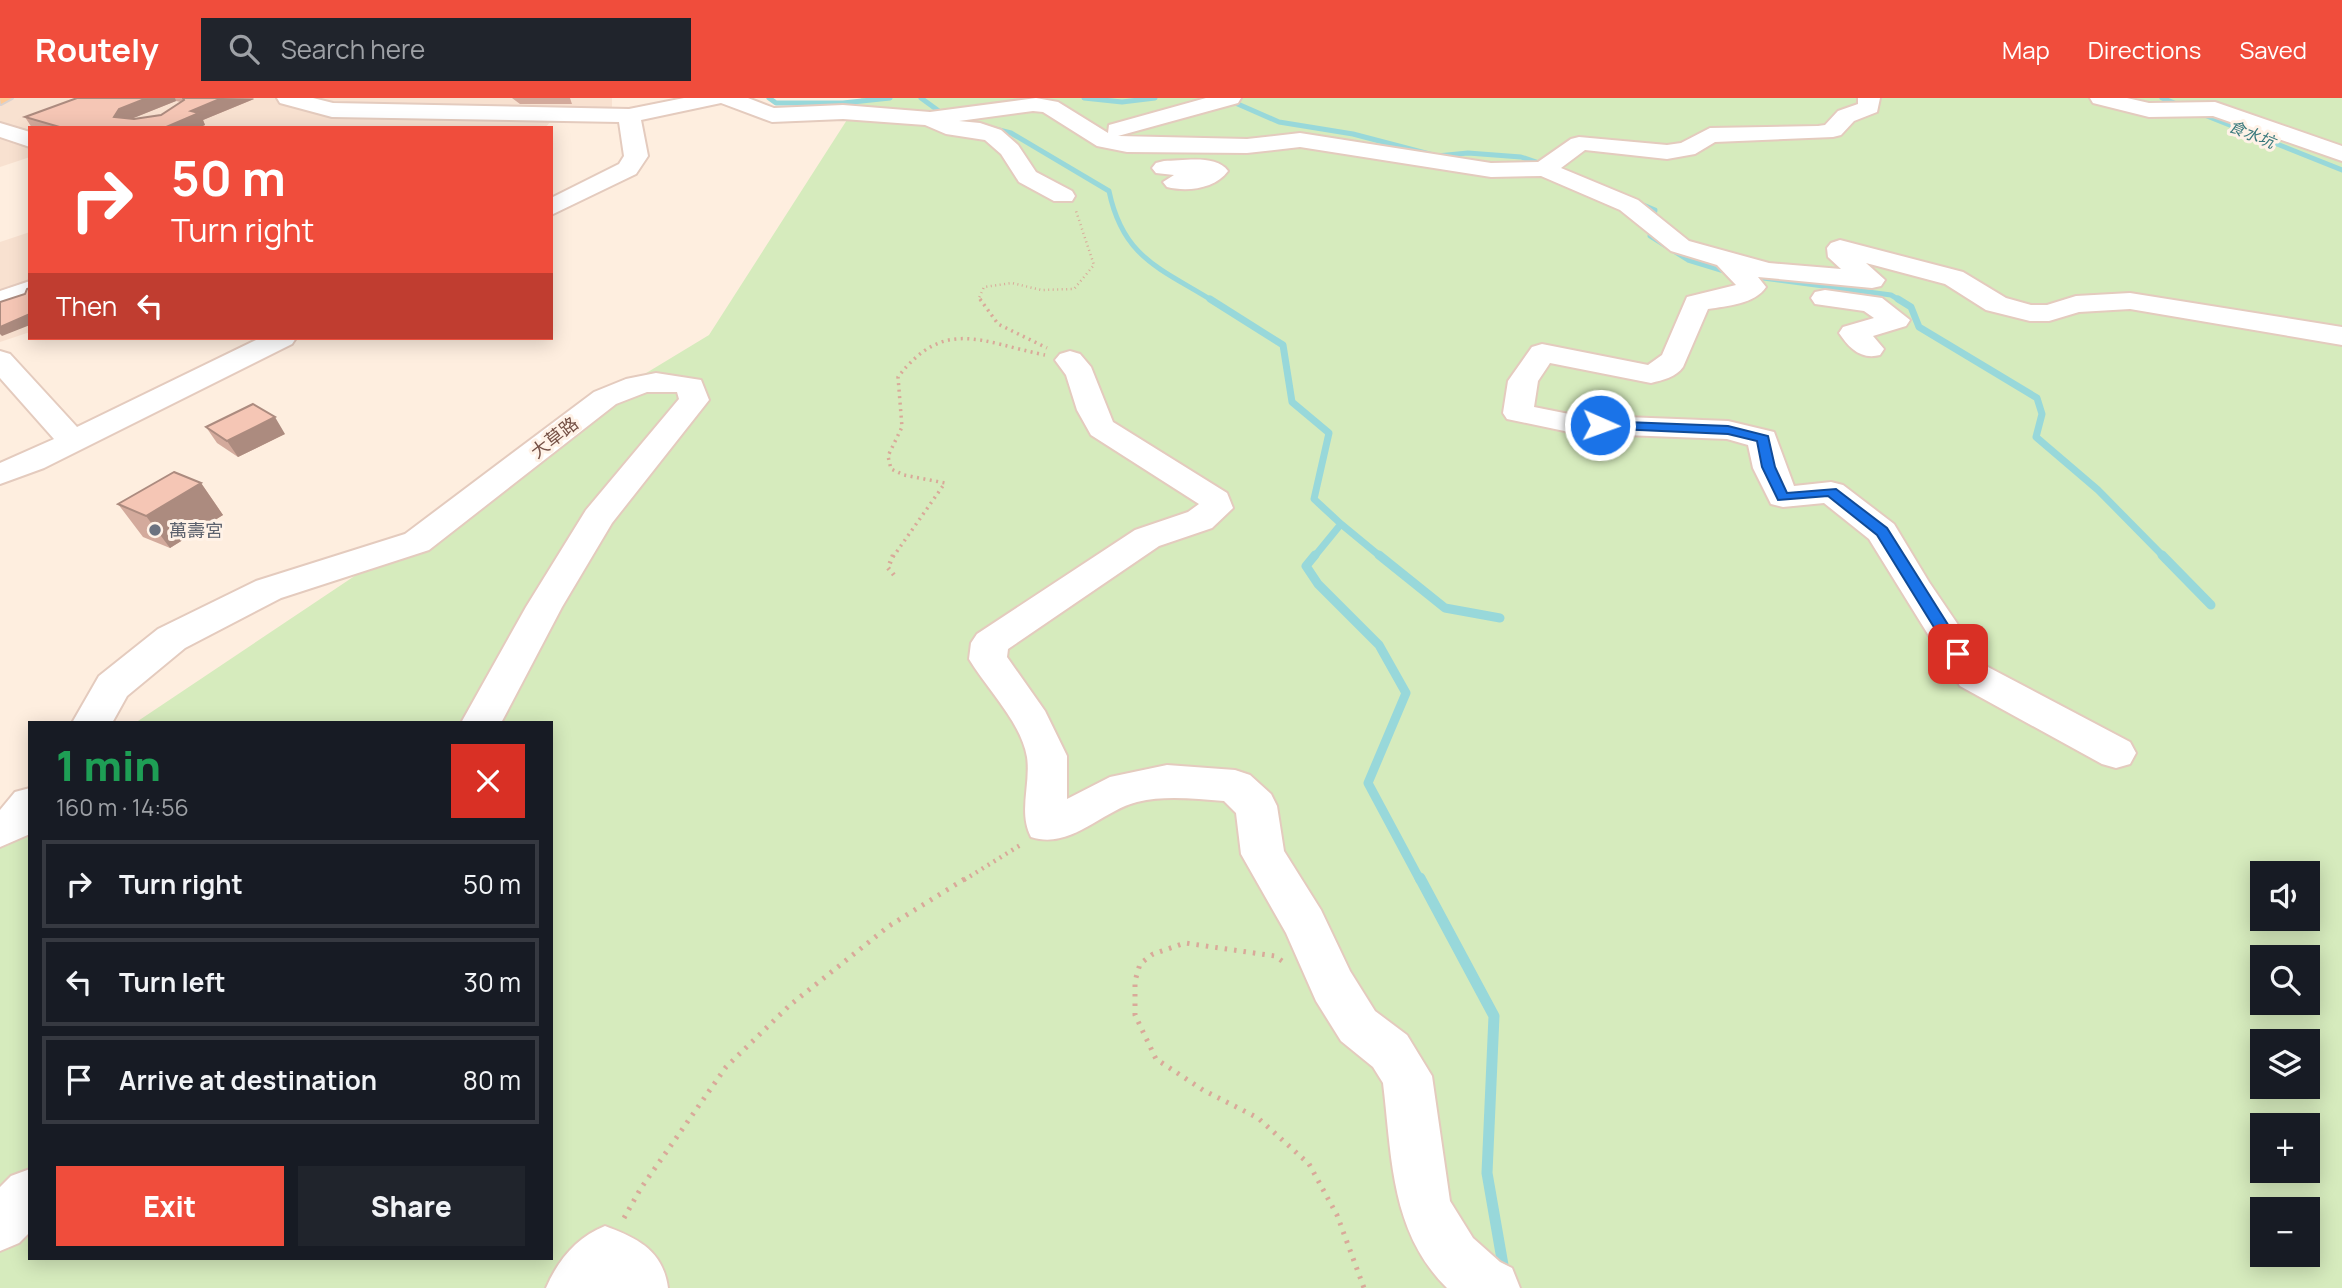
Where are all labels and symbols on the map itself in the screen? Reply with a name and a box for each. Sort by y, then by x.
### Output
water label: 食水坑 [2226,115,2280,154]
position arrow [1563,388,1637,462]
street label: 大草路 [525,411,583,463]
place label: 萬壽宮 [169,518,223,542]
marker: 萬壽宮 [147,522,163,538]
pin [1928,624,1988,684]

